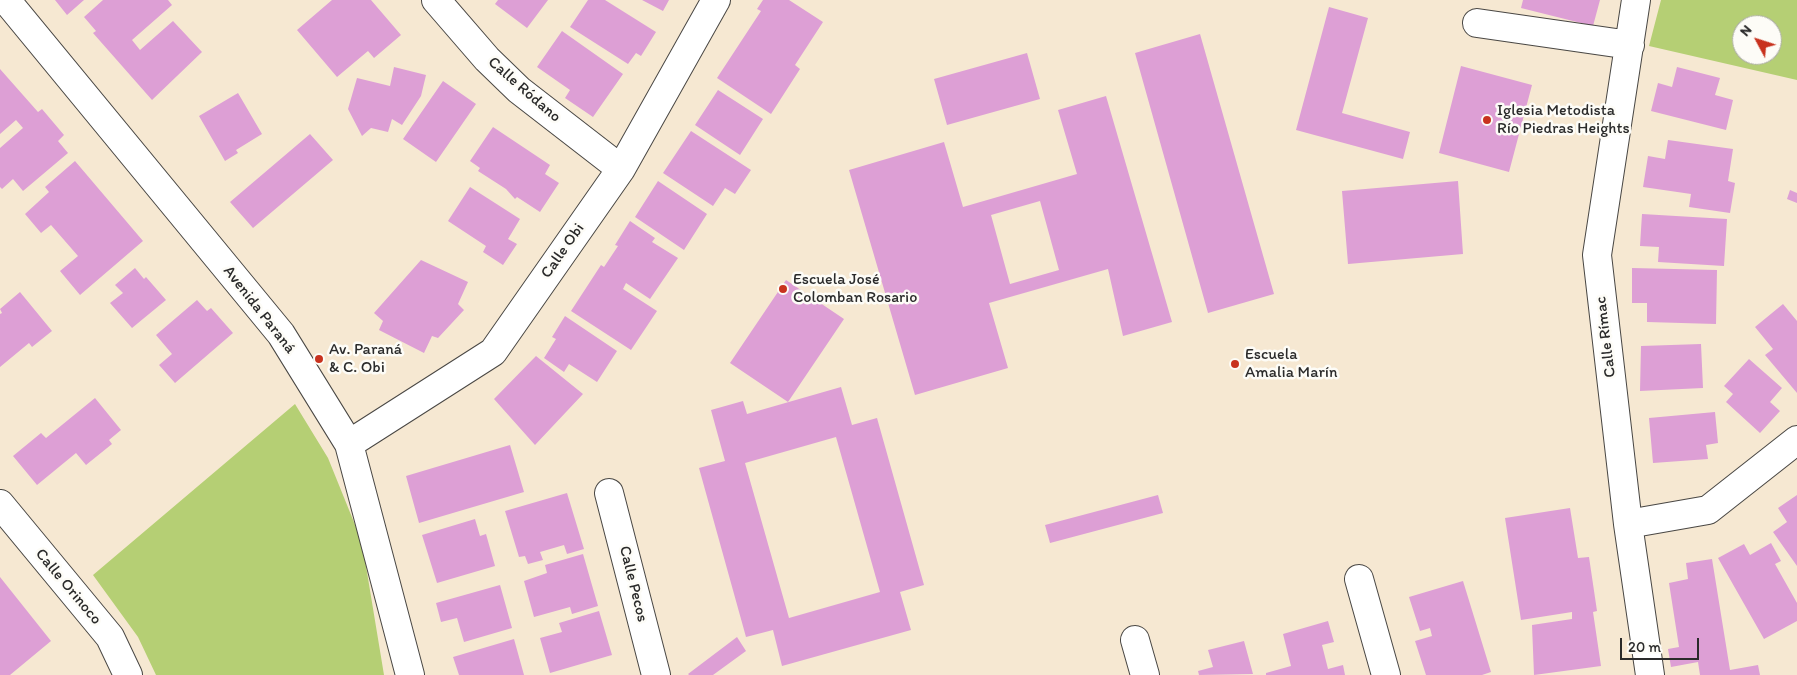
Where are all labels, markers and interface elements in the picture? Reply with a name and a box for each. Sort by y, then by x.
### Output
north arrow [1732,15,1782,65]
text: N [1736,22,1755,40]
street label: Calle Ródano [484,53,564,127]
place label: Iglesia Metodista Río Piedras Heights [1497,101,1630,139]
marker: Iglesia Metodista Río Piedras Heights [1481,114,1493,126]
street label: Calle Obi [537,220,589,282]
street label: Avenida Paraná [219,262,299,358]
place label: Escuela José Colomban Rosario [793,270,917,308]
marker: Escuela José Colomban Rosario [777,283,789,295]
street label: Calle Rímac [1591,295,1621,379]
place label: Av. Paraná & C. Obi [329,340,402,378]
place label: Escuela Amalia Marín [1245,345,1337,383]
marker: Av. Paraná & C. Obi [313,353,325,365]
marker: Escuela Amalia Marín [1229,358,1241,370]
street label: Calle Pecos [614,544,652,624]
street label: Calle Orinoco [31,545,105,629]
scale bar [1622,628,1701,660]
text: 20 m [1628,638,1661,656]

